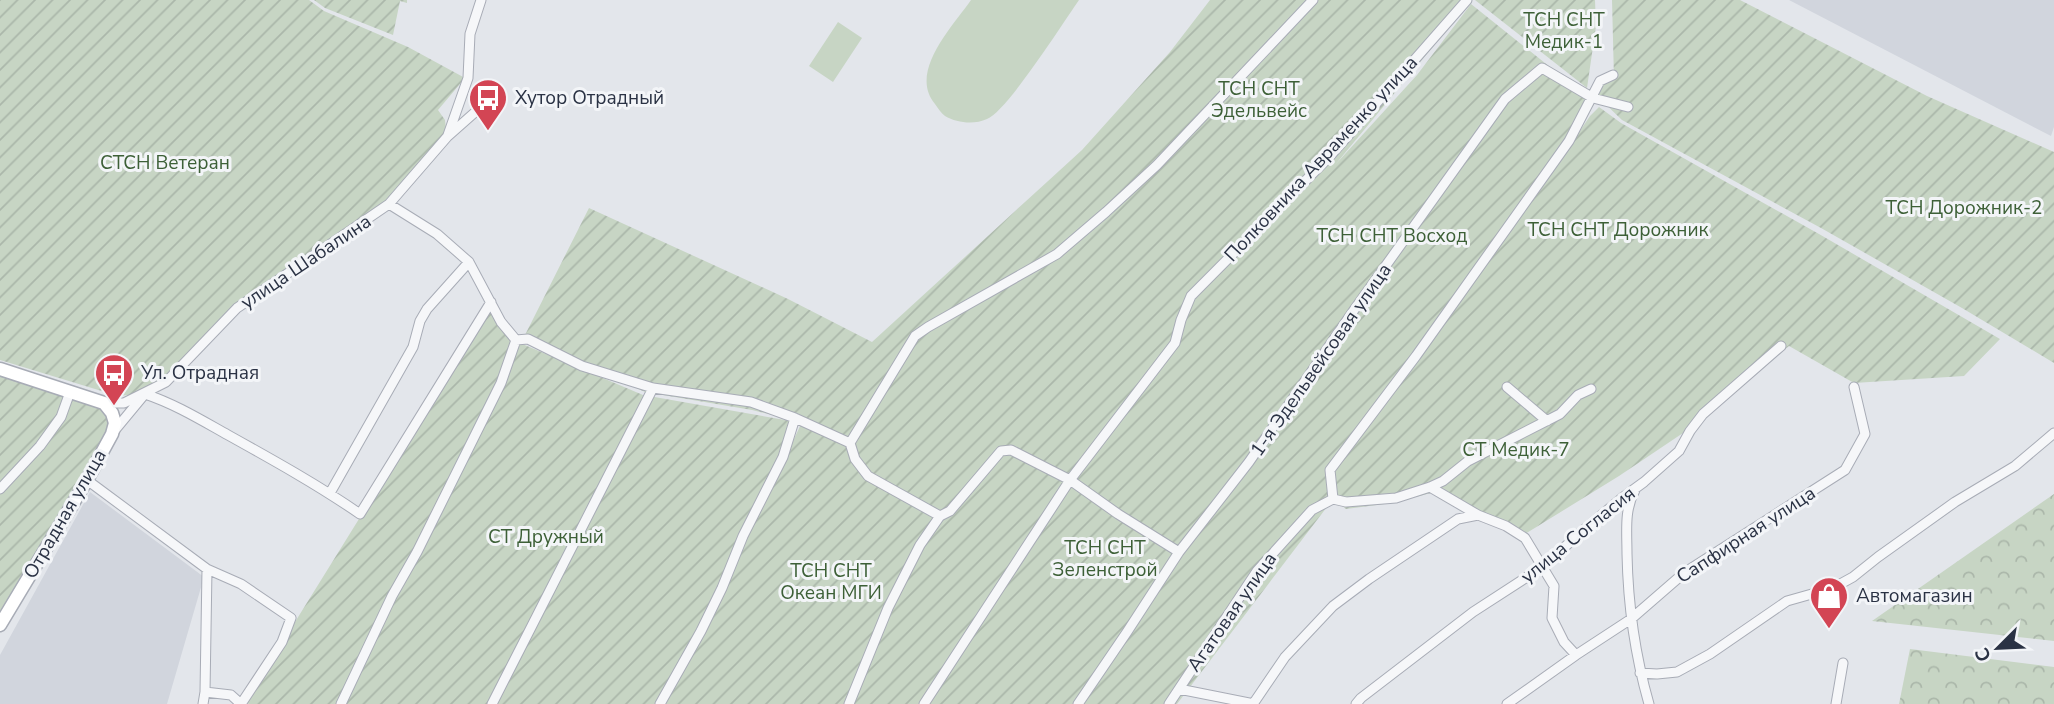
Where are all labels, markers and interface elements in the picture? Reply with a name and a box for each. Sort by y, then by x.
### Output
park label: ТСН СНТ Медик-1 [1523,7,1605,55]
street label: Полковника Авраменко улица [1219,50,1423,268]
park label: ТСН СНТ Эдельвейс [1211,76,1307,124]
bus stop icon: Хутор Отрадный [467,77,509,132]
place label: Хутор Отрадный [515,85,664,111]
park label: СТСН Ветеран [100,150,230,176]
park label: ТСН Дорожник-2 [1886,195,2042,221]
street label: улица Шабалина [236,209,376,315]
park label: ТСН СНТ Дорожник [1527,217,1709,243]
park label: ТСН СНТ Восход [1317,223,1467,249]
street label: 1-я Эдельвейсовая улица [1244,258,1398,462]
bus stop icon: Ул. Отрадная [93,352,135,407]
place label: Ул. Отрадная [140,360,259,386]
park label: СТ Медик-7 [1462,437,1570,463]
street label: Отрадная улица [17,445,113,583]
street label: Сапфирная улица [1671,480,1821,590]
street label: улица Согласия [1515,481,1641,589]
park label: СТ Дружный [488,524,604,550]
park label: ТСН СНТ Зеленстрой [1052,535,1158,583]
street label: Агатовая улица [1181,547,1283,677]
park label: ТСН СНТ Океан МГИ [780,558,882,606]
shop icon: Автомагазин [1808,575,1850,630]
place label: Автомагазин [1856,583,1973,609]
north arrow [1963,613,2033,683]
text: С [1969,643,1998,666]

